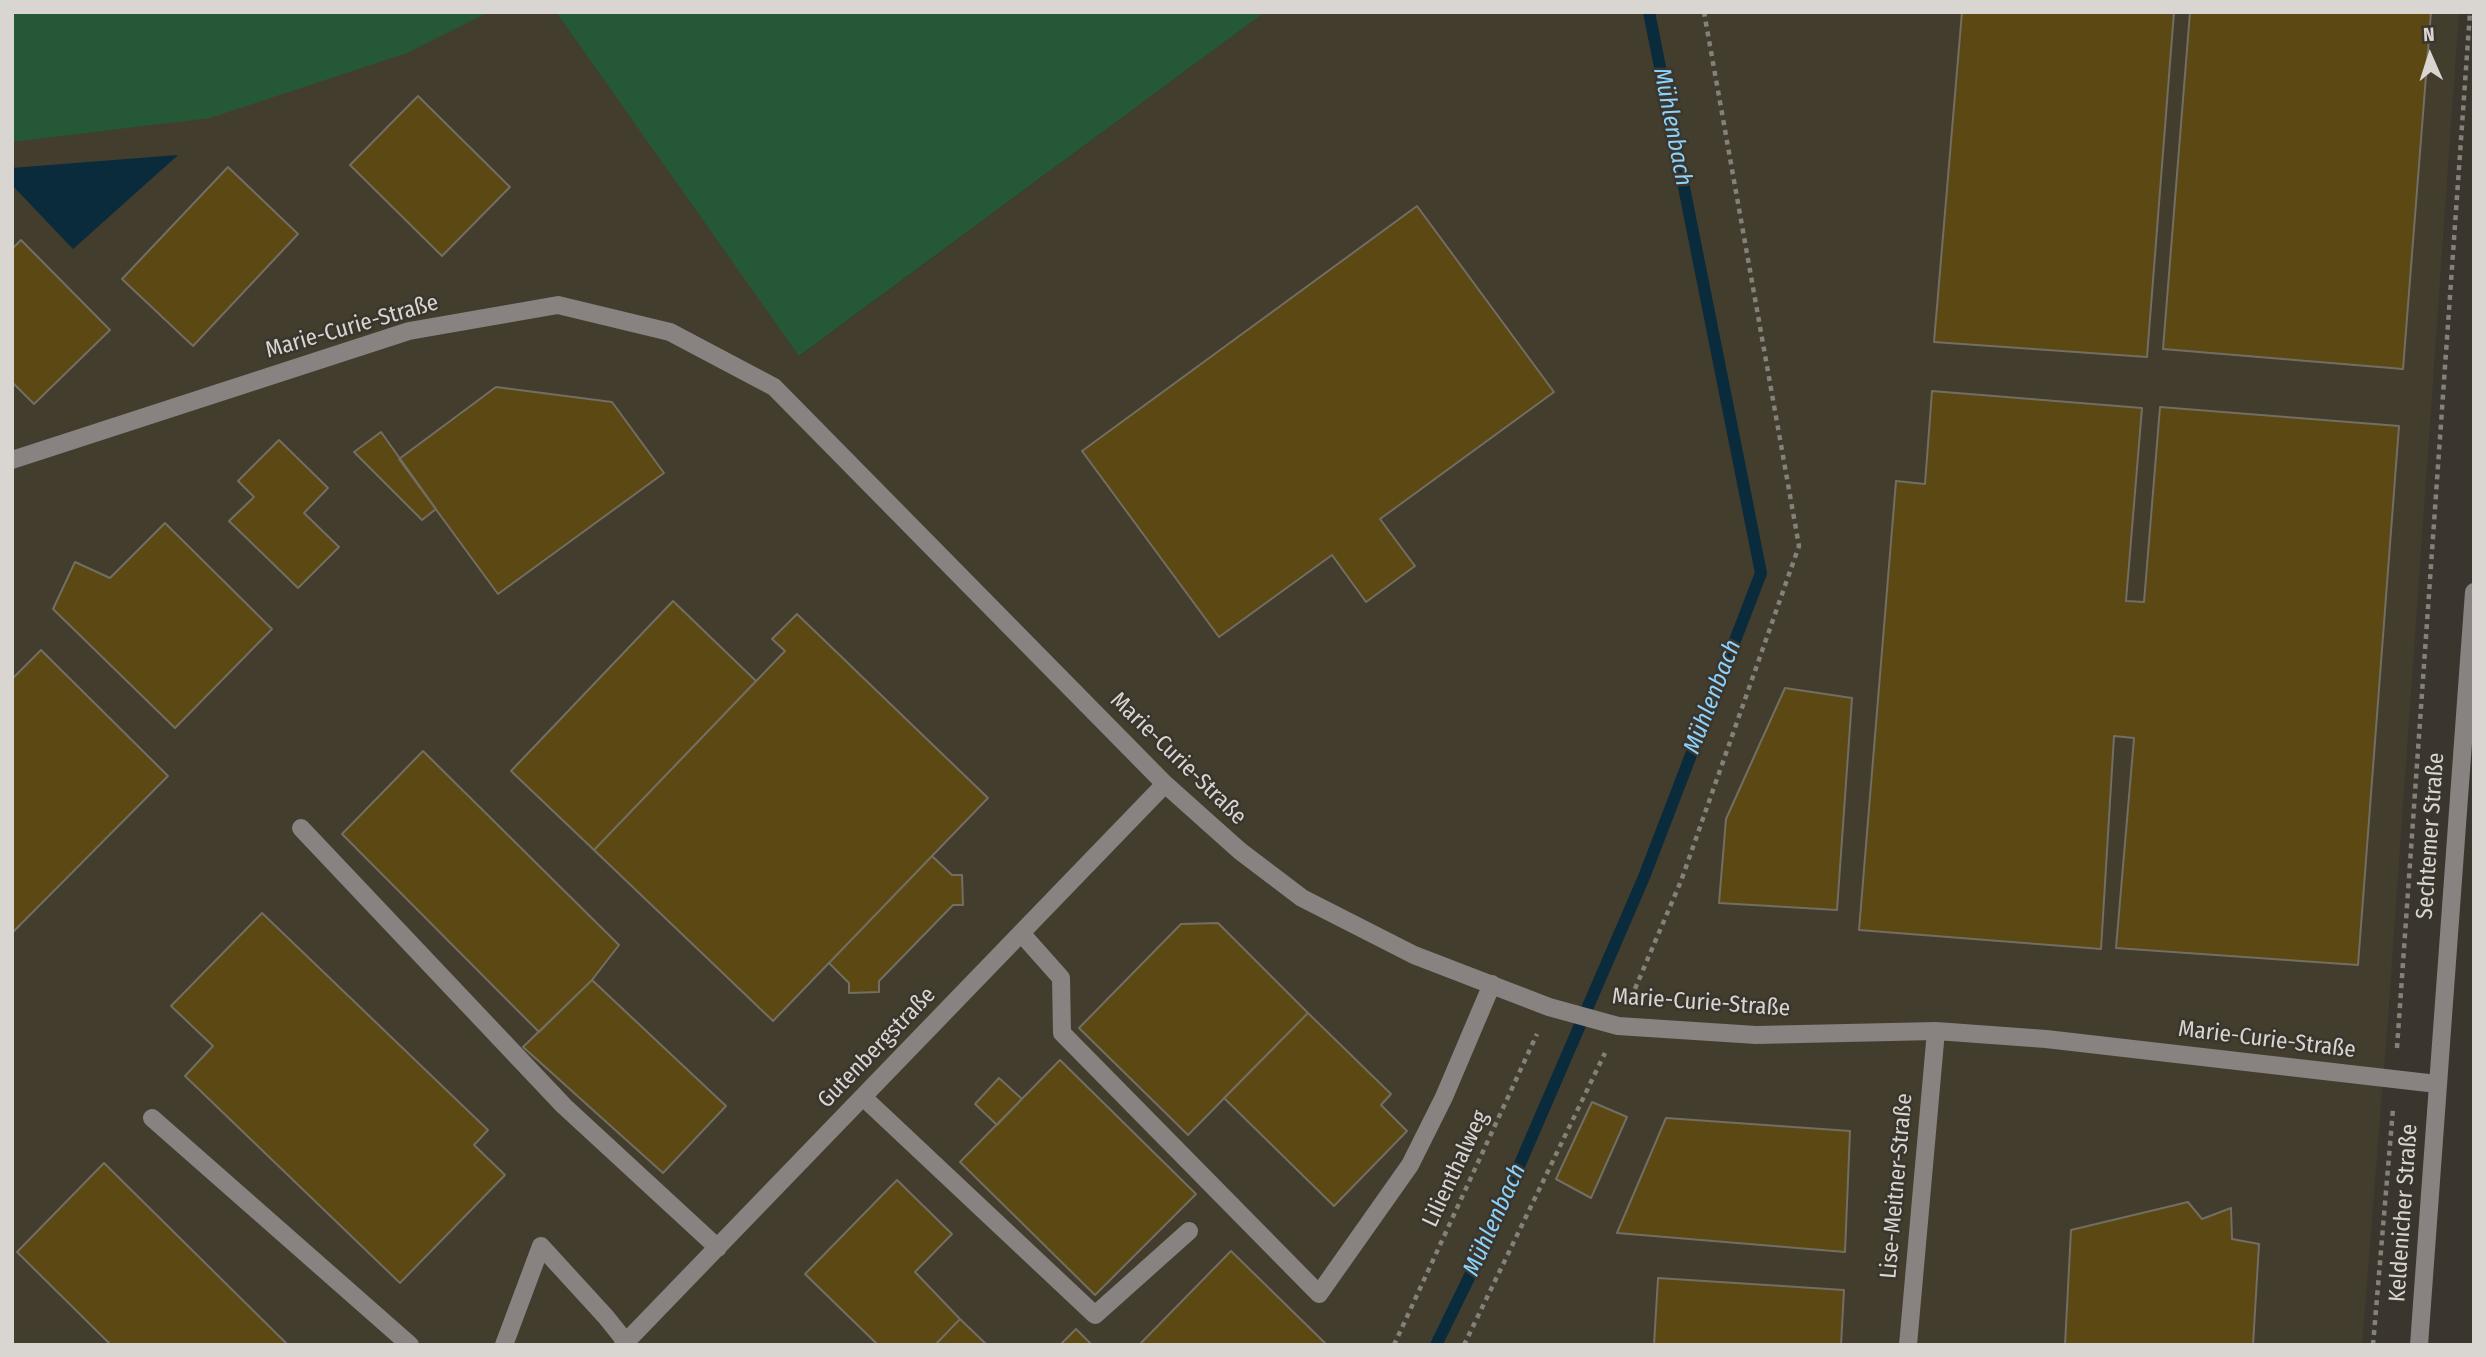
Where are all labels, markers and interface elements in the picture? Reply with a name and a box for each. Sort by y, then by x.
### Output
north arrow [2395,21,2465,91]
text: N [2423,23,2435,46]
water label: Mühlenbach [1646,65,1698,189]
street label: Marie-Curie-Straße [262,289,442,365]
water label: Mühlenbach [1678,636,1748,758]
street label: Marie-Curie-Straße [1104,687,1252,831]
street label: Sechtemer Straße [2411,752,2451,920]
street label: Gutenbergstraße [812,982,942,1114]
street label: Marie-Curie-Straße [1611,983,1791,1023]
street label: Marie-Curie-Straße [2177,1015,2357,1065]
street label: Lise-Meitner-Straße [1875,1092,1919,1280]
street label: Lilienthalweg [1417,1106,1495,1232]
street label: Keldenicher Straße [2384,1123,2424,1303]
water label: Mühlenbach [1457,1159,1533,1281]

